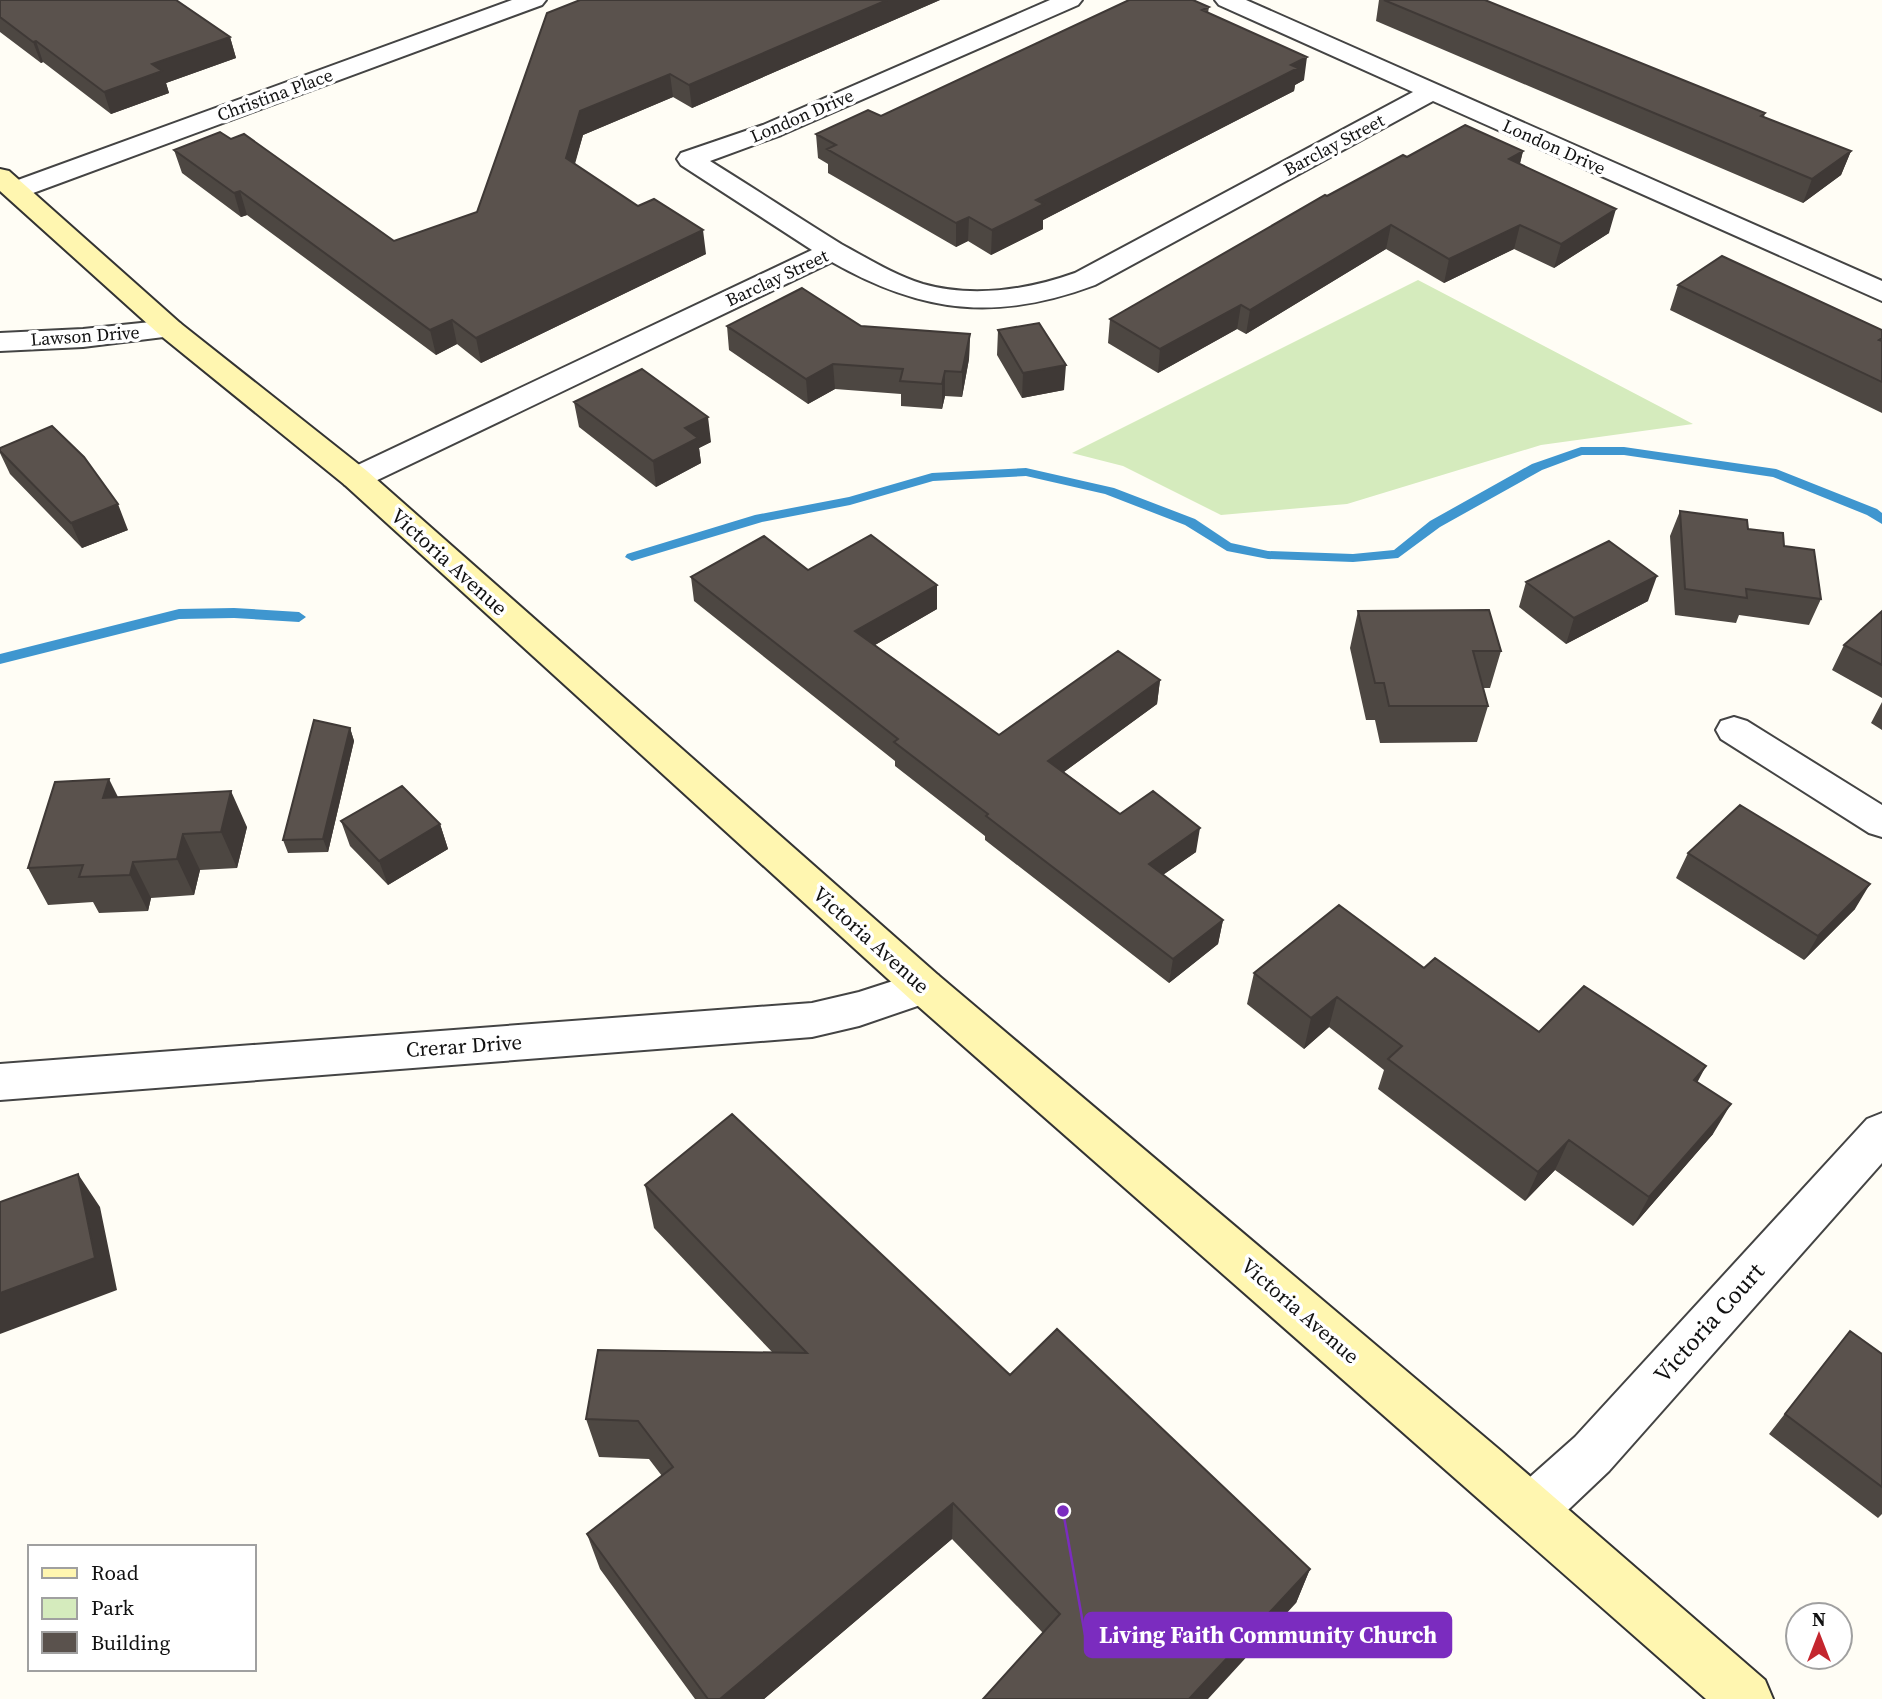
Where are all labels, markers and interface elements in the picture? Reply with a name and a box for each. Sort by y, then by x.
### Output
street label: Christina Place [214,62,336,127]
street label: London Drive [746,83,857,149]
street label: Barclay Street [1279,108,1389,182]
street label: London Drive [1499,113,1610,180]
street label: Barclay Street [721,243,832,312]
street label: Lawson Drive [30,319,140,352]
street label: Victoria Avenue [385,501,514,622]
street label: Victoria Avenue [807,879,936,1000]
street label: Crerar Drive [405,1027,523,1064]
street label: Victoria Avenue [1235,1251,1366,1370]
street label: Victoria Court [1646,1255,1772,1390]
legend [28,1545,256,1671]
text: Road [91,1558,139,1587]
text: Park [91,1593,135,1622]
north arrow [1784,1601,1854,1671]
text: N [1812,1606,1826,1632]
callout: Living Faith Community Church [1085,1613,1451,1657]
text: Living Faith Community Church [1099,1619,1437,1651]
text: Building [91,1628,170,1657]

